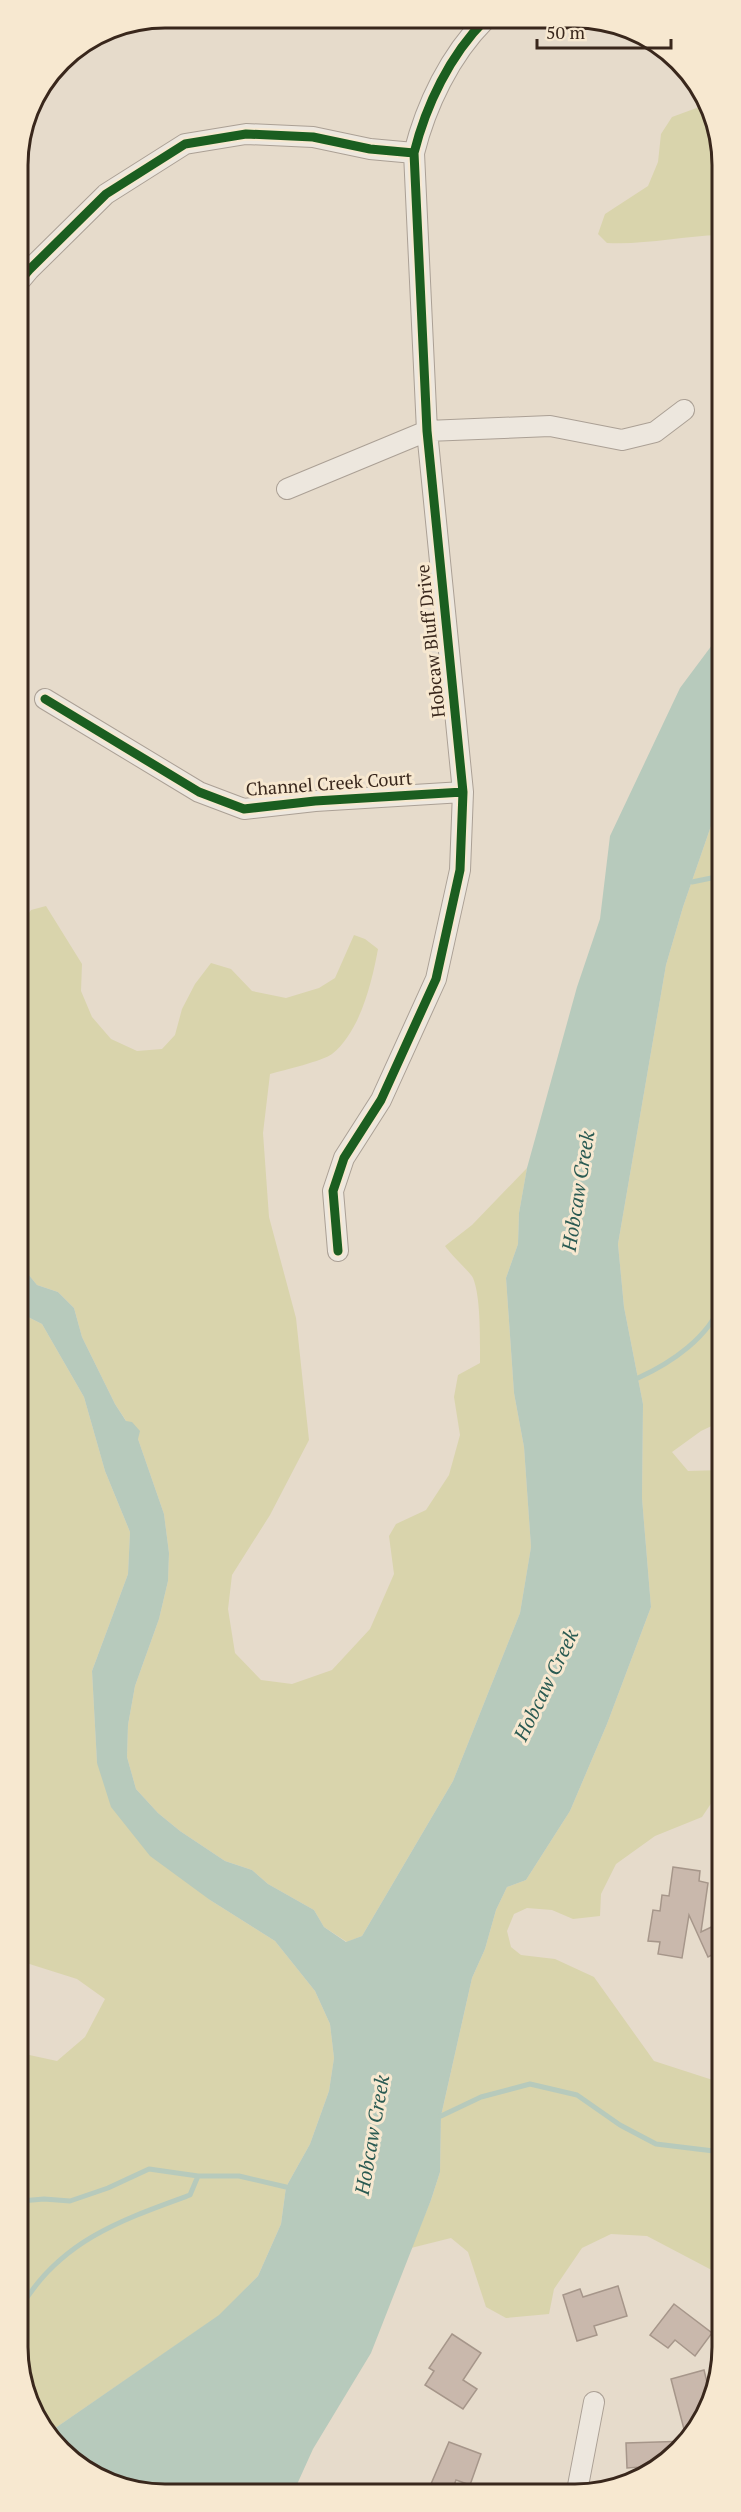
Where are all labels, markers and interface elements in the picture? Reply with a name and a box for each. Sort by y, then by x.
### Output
scale bar [537,12,670,50]
text: 50 m [546,20,586,44]
street label: Hobcaw Bluff Drive [410,563,450,719]
street label: Channel Creek Court [245,765,413,801]
water label: Hobcaw Creek [555,1129,600,1254]
water label: Hobcaw Creek [506,1624,584,1746]
water label: Hobcaw Creek [348,2073,395,2198]

